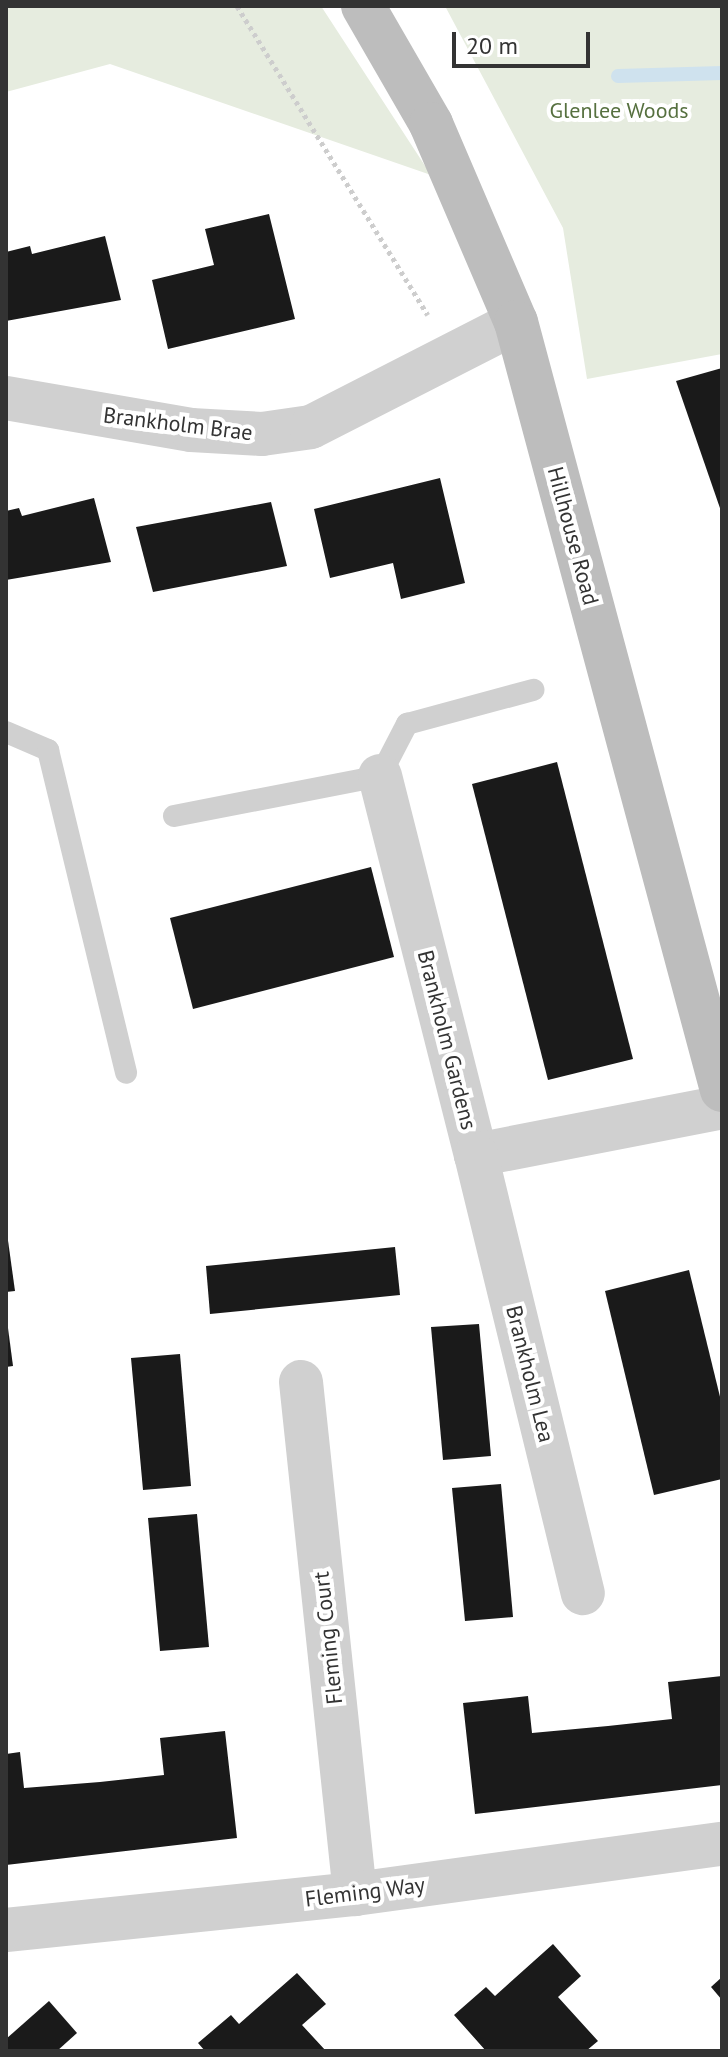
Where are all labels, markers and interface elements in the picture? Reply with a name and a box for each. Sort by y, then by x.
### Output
scale bar [456,16,594,66]
text: 20 m [466,30,518,61]
park label: Glenlee Woods [549,98,689,124]
street label: Brankholm Brae [102,402,254,446]
street label: Hillhouse Road [542,464,604,608]
street label: Brankholm Gardens [412,948,482,1132]
street label: Brankholm Lea [500,1303,560,1445]
street label: Fleming Court [308,1570,348,1706]
street label: Fleming Way [303,1872,427,1912]

